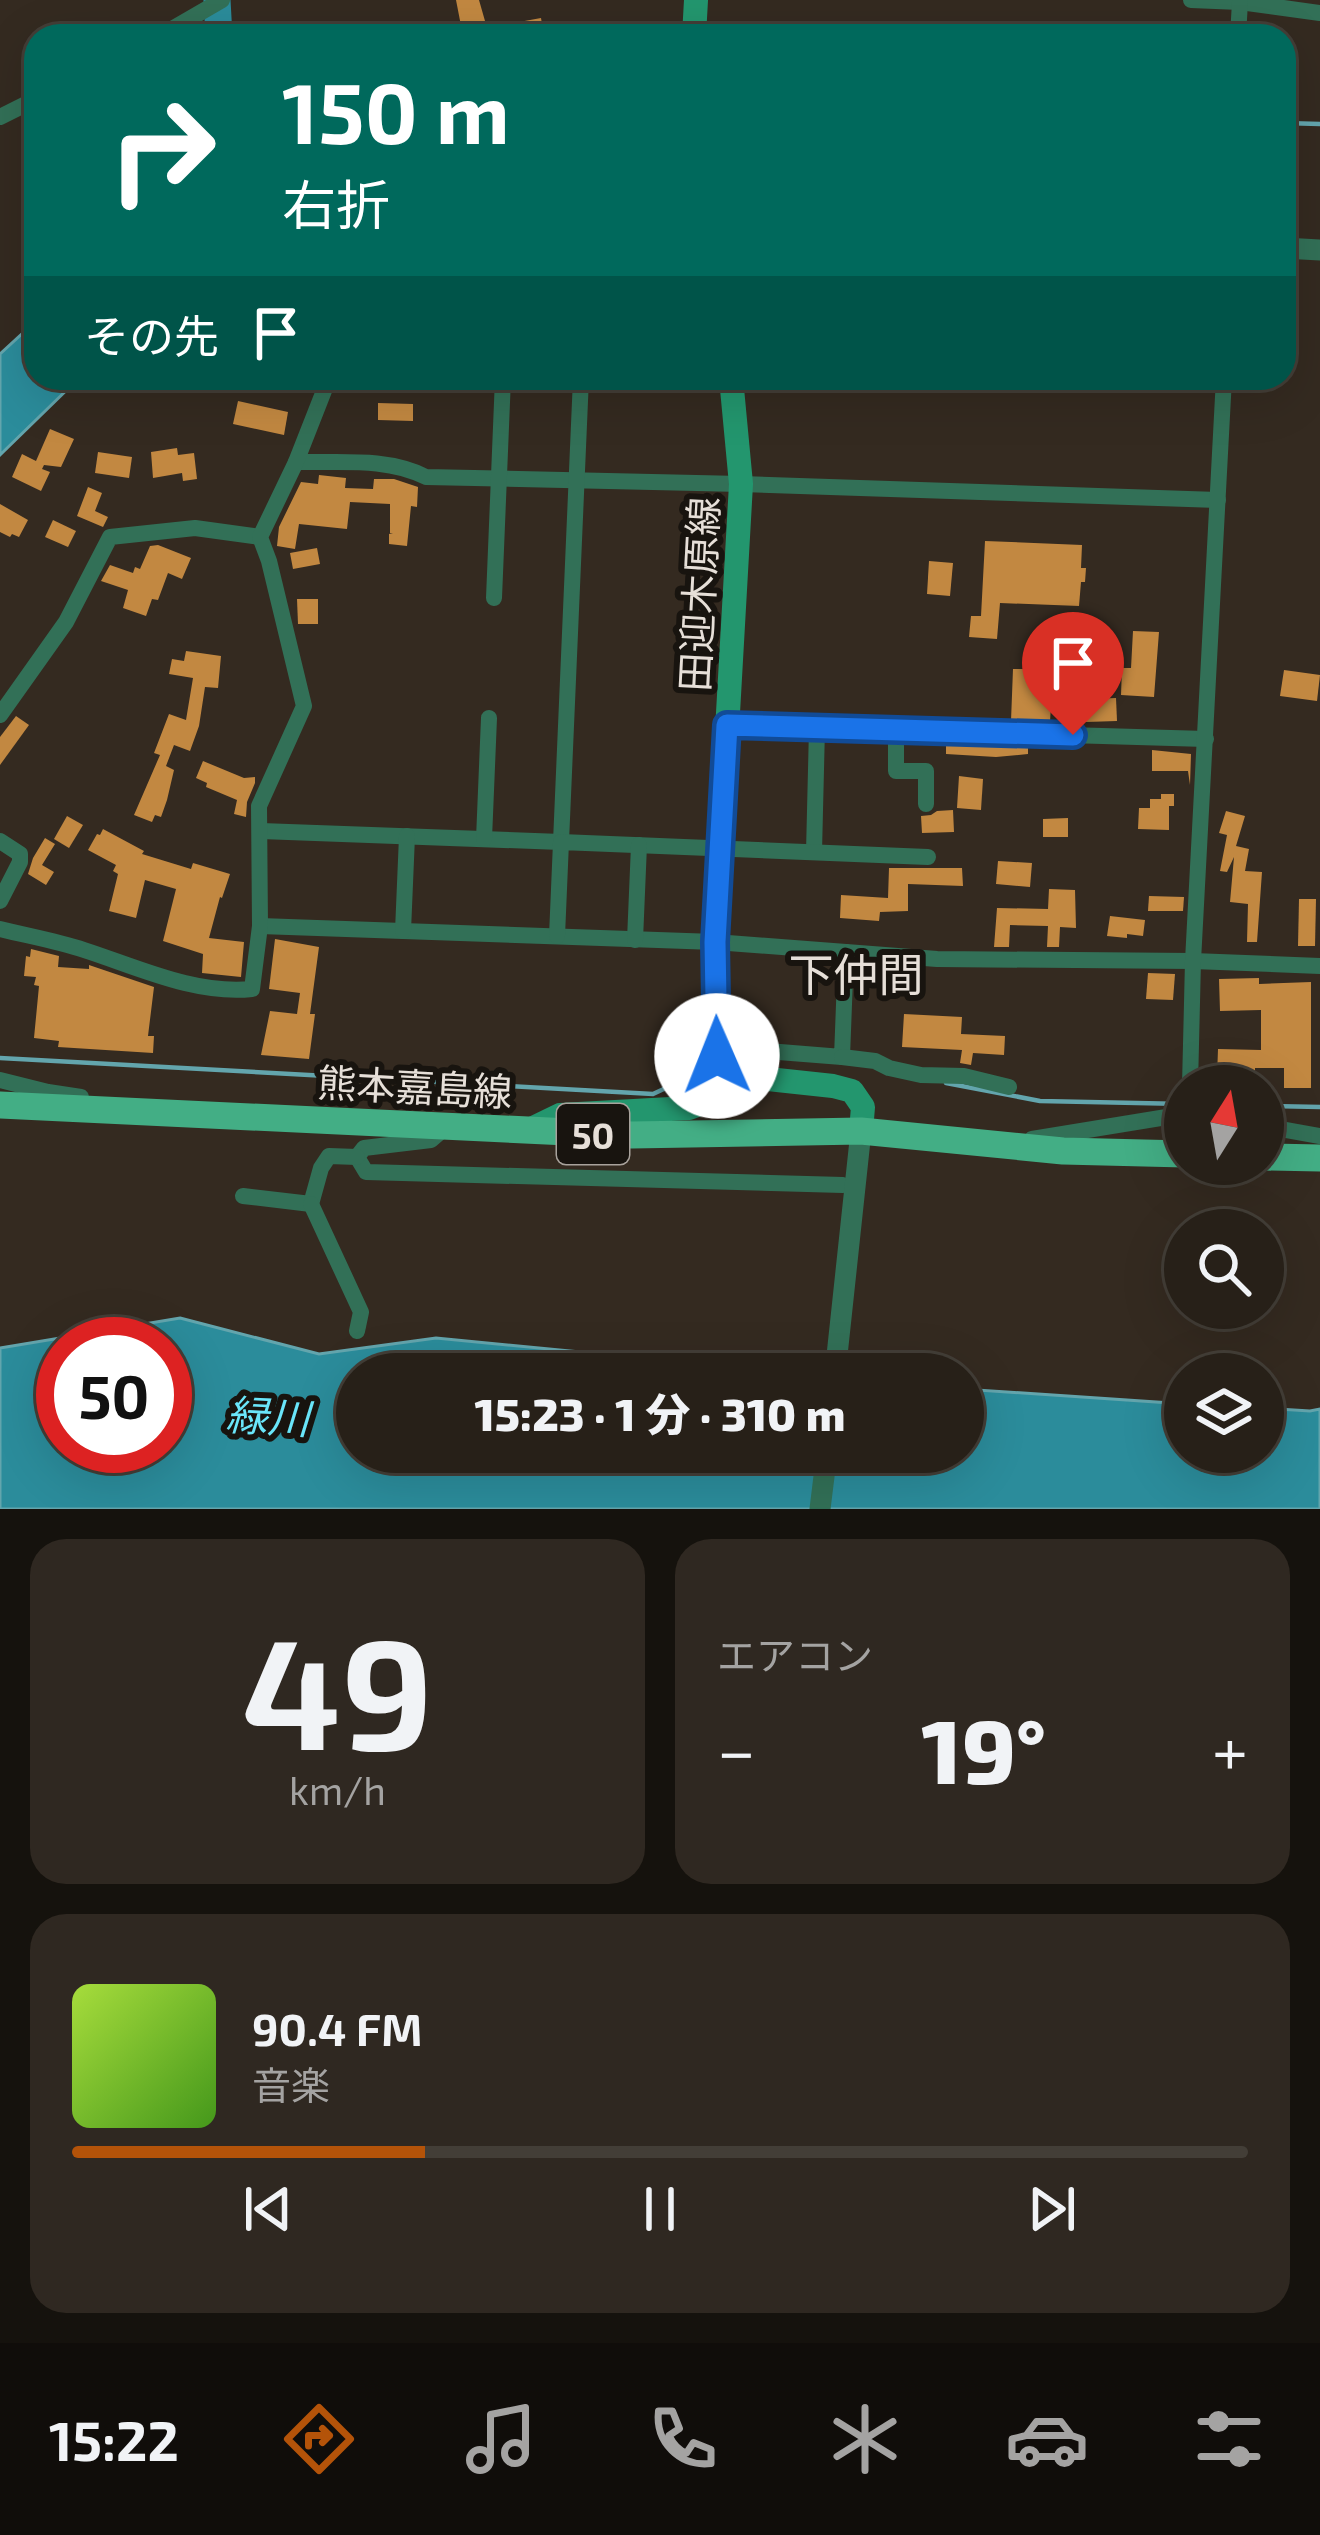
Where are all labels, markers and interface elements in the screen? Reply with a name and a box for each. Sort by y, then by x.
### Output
text: 150 m [282,60,510,161]
icon: right [84,72,240,228]
text: 右折 [282,171,390,236]
icon: arrive [243,300,309,366]
text: その先 [84,308,219,362]
street label: 田迎木原線 [669,495,727,693]
pin [1022,612,1124,735]
icon: arrive [1040,630,1106,696]
district label: 下仲間 [788,946,924,1000]
position arrow [654,993,780,1119]
street label: 熊本嘉島線 [316,1057,514,1115]
north arrow [1164,1065,1284,1185]
map controls [1164,1065,1284,1473]
road number: 50 [557,1104,629,1164]
button: search [1164,1209,1284,1329]
speed limit sign: 50 [36,1317,192,1473]
button: layers [1164,1353,1284,1473]
text: 15:23 · 1 分 · 310 m [475,1386,845,1440]
water label: 緑川 [225,1388,315,1442]
text: 49 [242,1594,433,1781]
text: エアコン [717,1631,873,1678]
text: 19° [921,1694,1046,1802]
text: − [717,1709,756,1788]
text: + [1212,1709,1248,1788]
text: km/h [289,1766,386,1813]
text: 90.4 FM [252,2001,422,2055]
text: 音楽 [252,2061,330,2108]
icon: previous [235,2176,301,2242]
icon: pause [627,2176,693,2242]
icon: next [1019,2176,1085,2242]
icon: directions [277,2397,361,2481]
icon: music [459,2397,543,2481]
icon: phone [641,2397,725,2481]
icon: climate [823,2397,907,2481]
icon: car [1005,2397,1089,2481]
icon: filters [1187,2397,1271,2481]
text: 15:22 [49,2407,179,2472]

